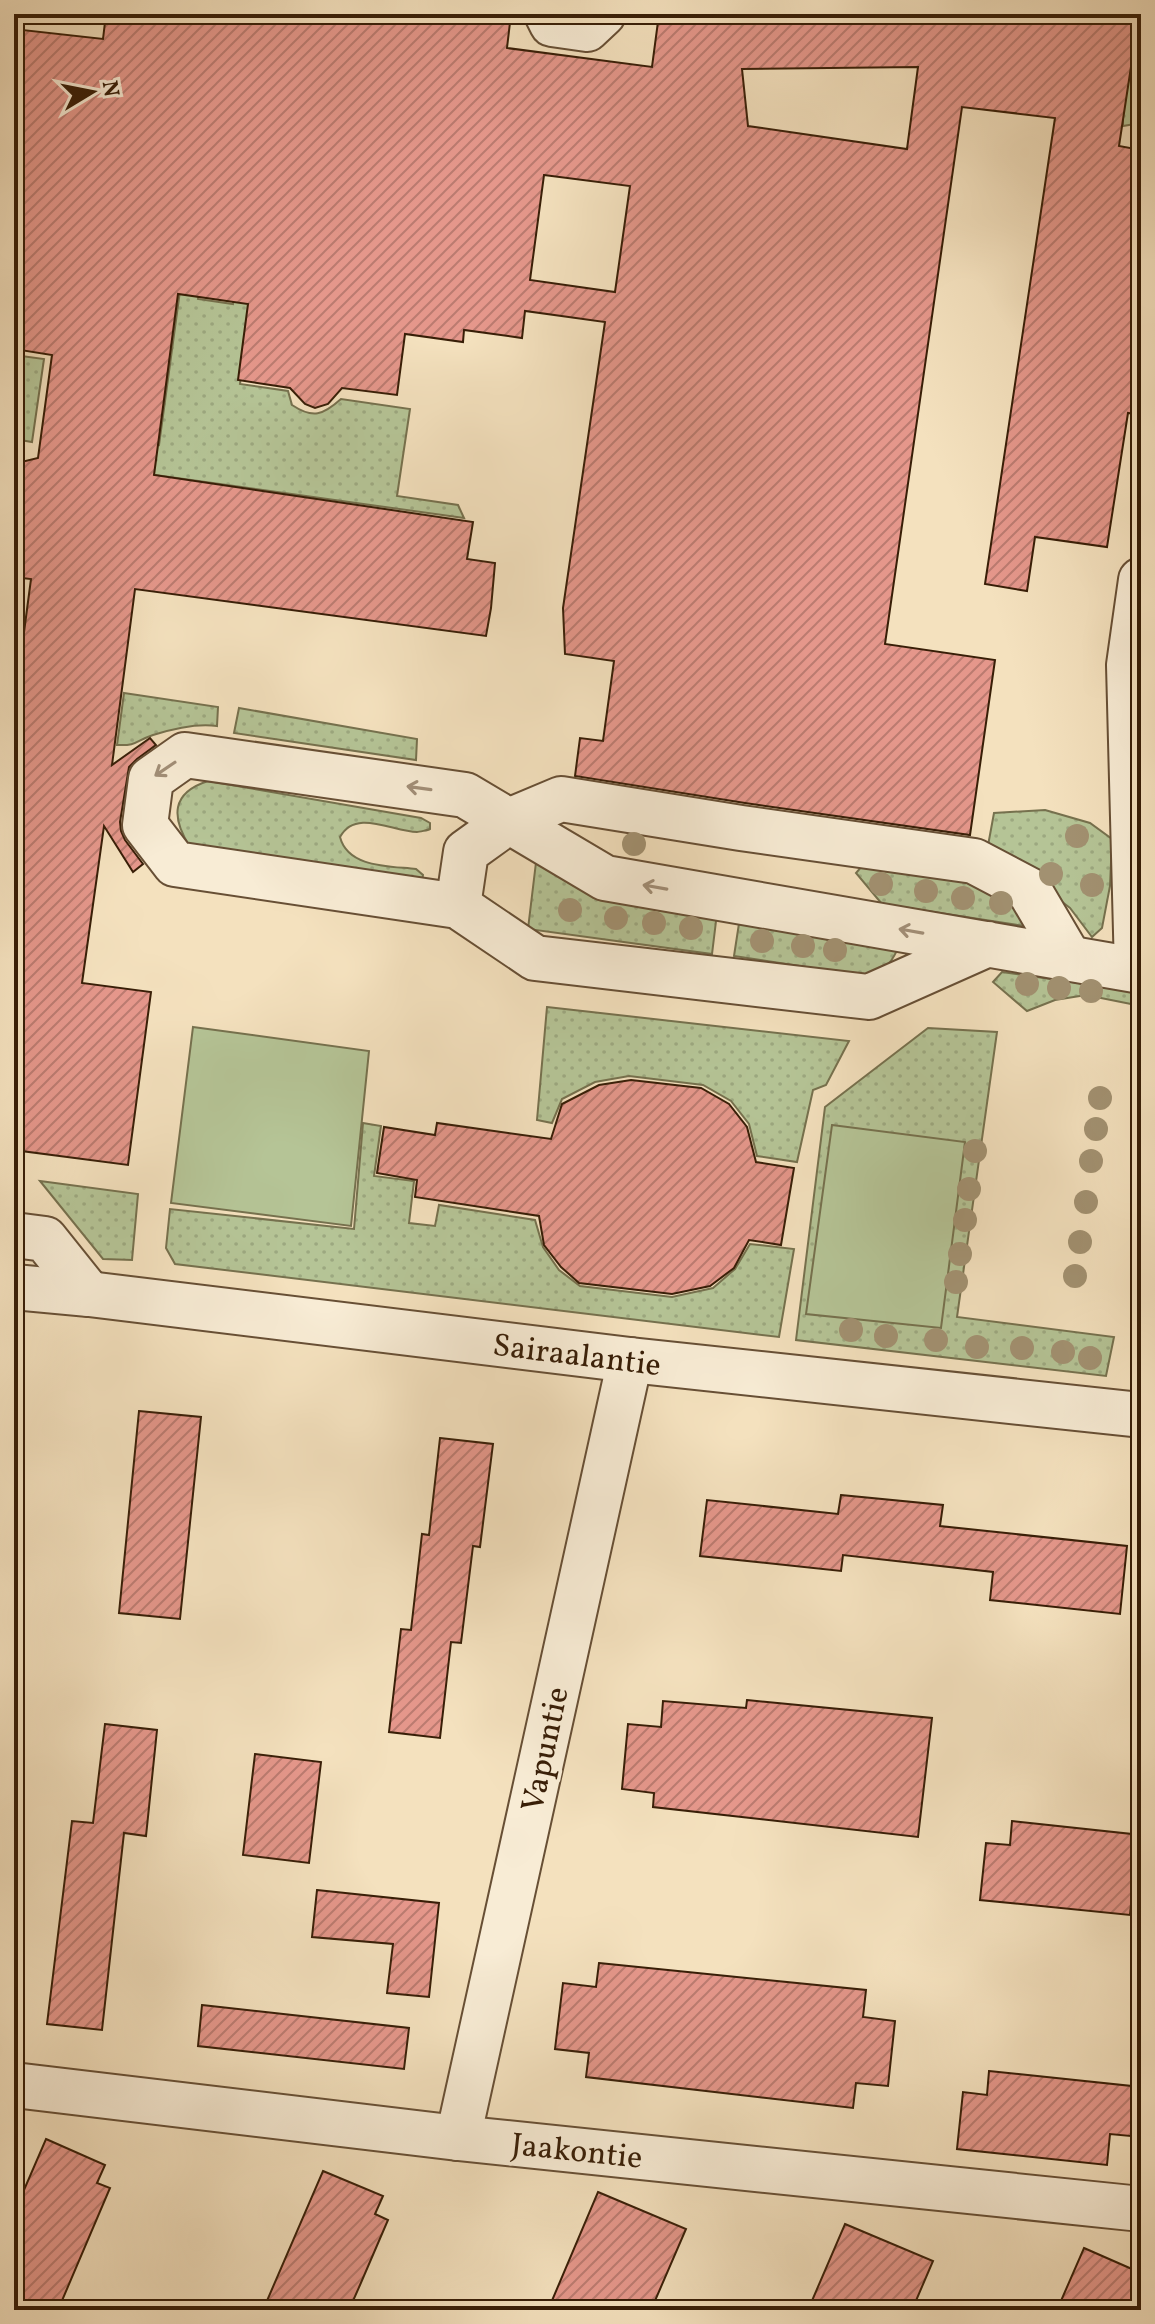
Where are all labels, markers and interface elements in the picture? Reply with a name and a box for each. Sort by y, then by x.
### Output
north arrow [52,52,132,132]
text: N [93,78,126,100]
one-way arrow [155,760,177,777]
one-way arrow [407,780,432,795]
one-way arrow [643,878,668,893]
one-way arrow [899,922,924,937]
street label: Sairaalantie [490,1325,663,1389]
street label: Vapuntie [512,1683,582,1816]
street label: Jaakontie [509,2124,644,2182]

